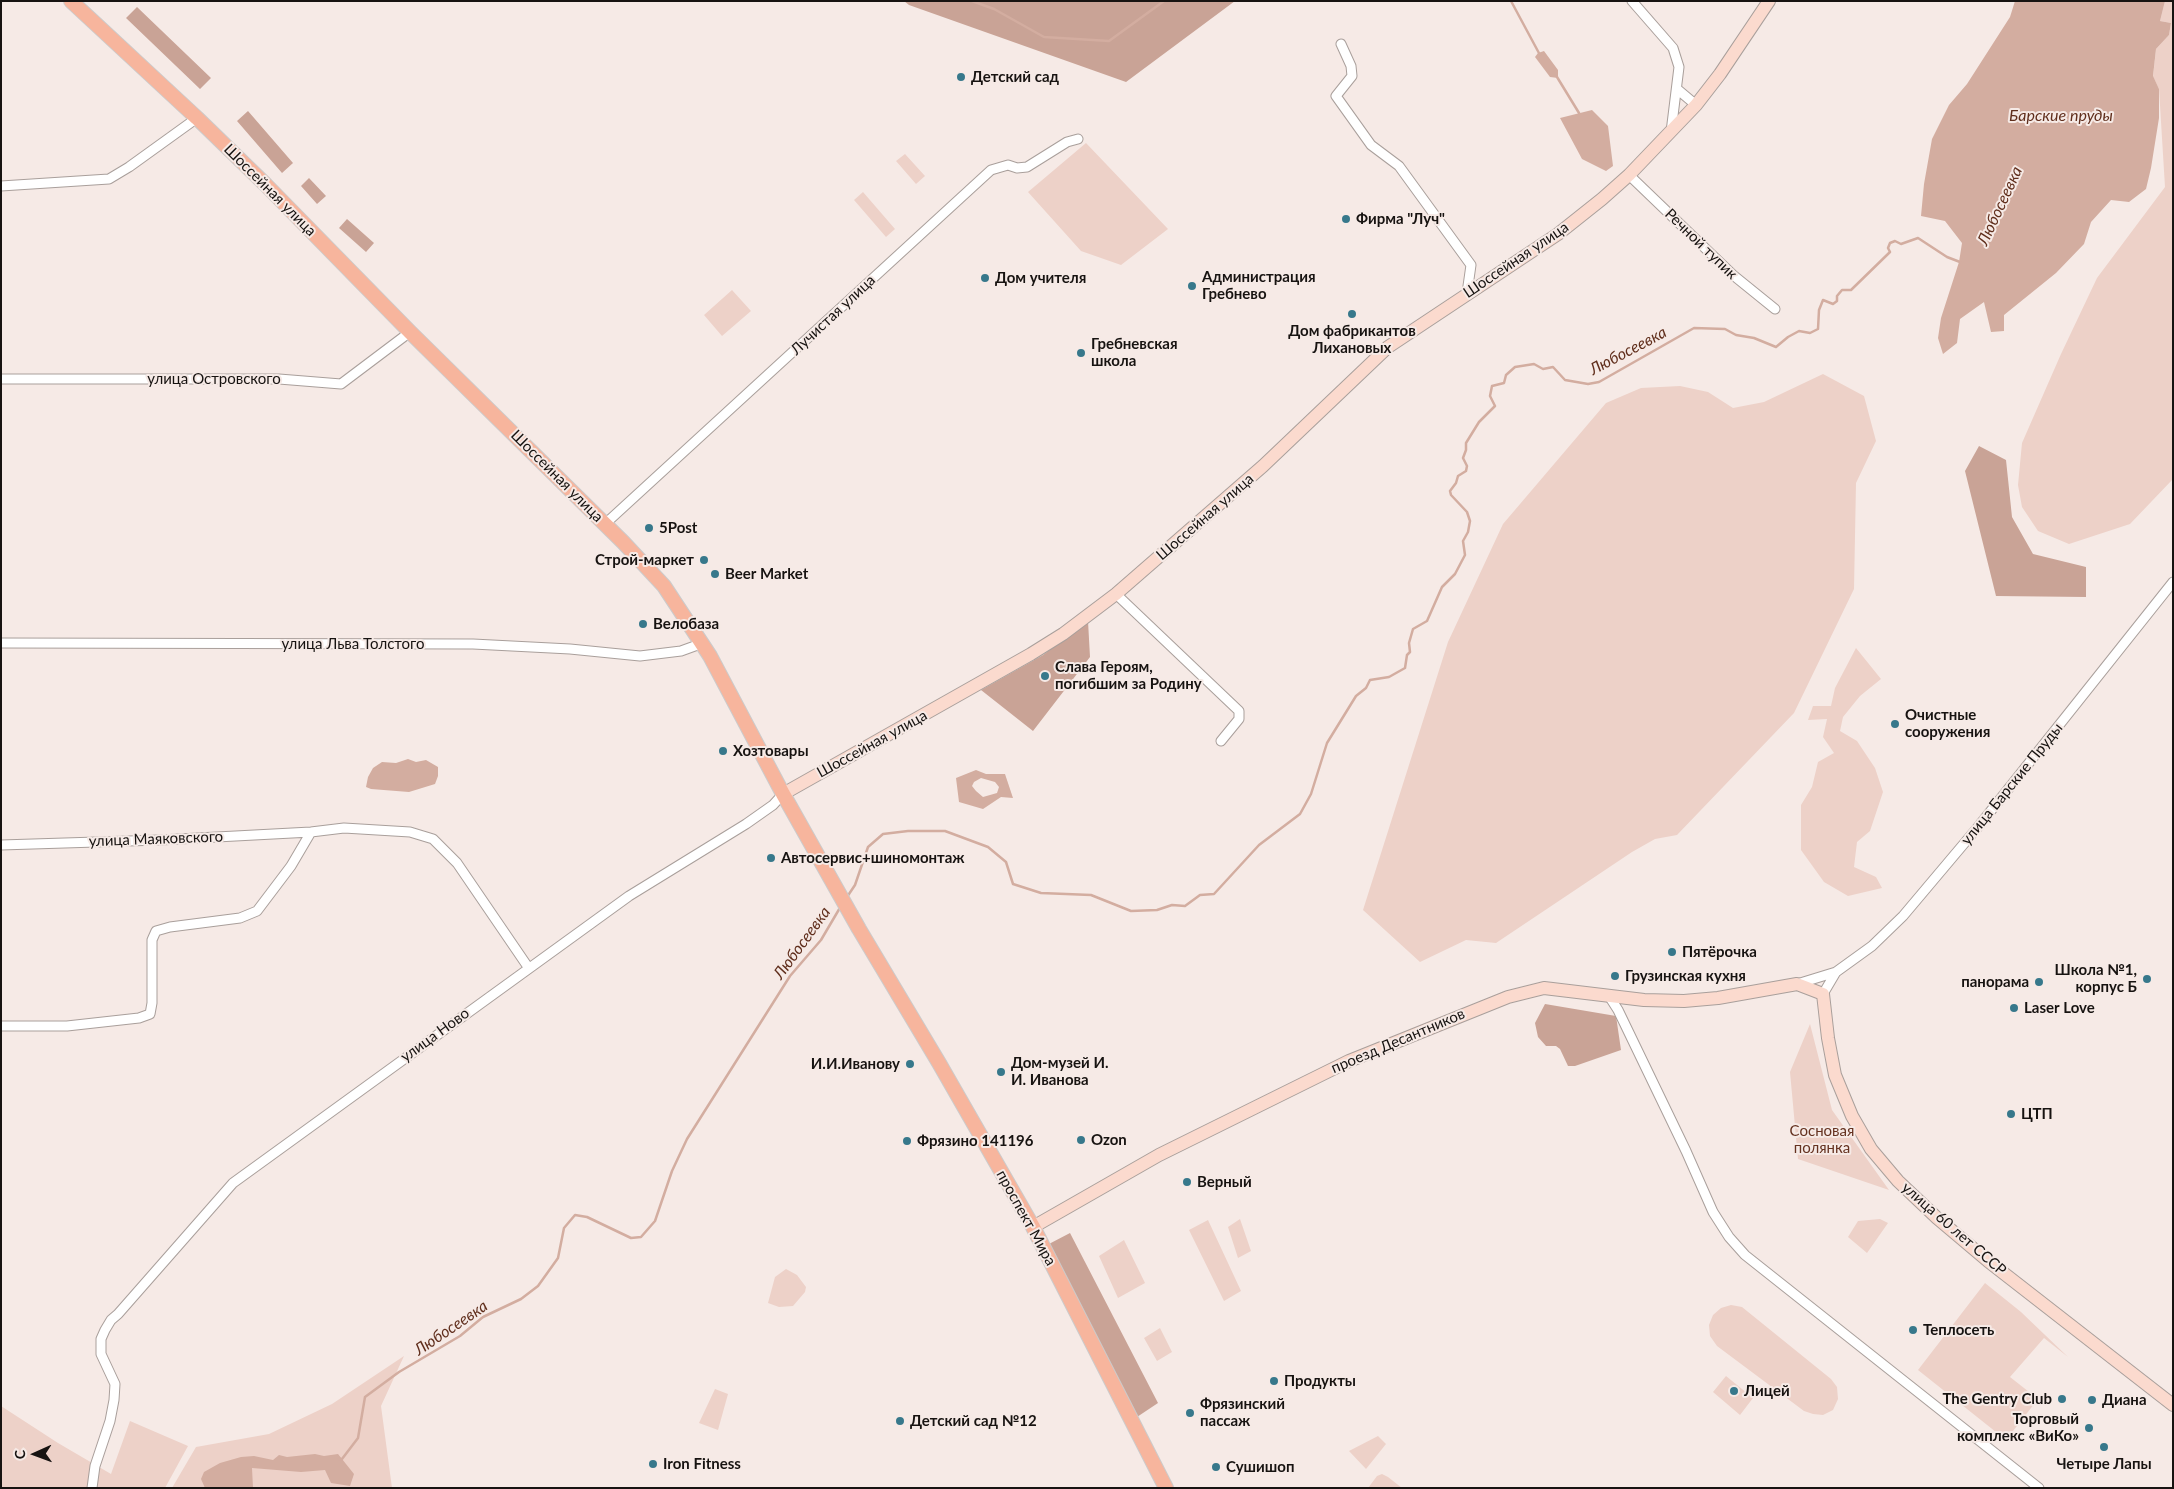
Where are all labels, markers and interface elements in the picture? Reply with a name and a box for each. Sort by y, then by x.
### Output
place label: Детский сад [971,68,1059,86]
marker: Детский сад [955,71,967,83]
water label: Барские пруды [2009,106,2113,126]
street label: Шоссейная улица [220,140,320,240]
water label: Любосеевка [1973,164,2027,248]
street label: Речной тупик [1661,205,1741,283]
place label: Фирма "Луч" [1356,210,1445,228]
marker: Фирма "Луч" [1340,213,1352,225]
street label: Шоссейная улица [1460,218,1572,302]
place label: Администрация Гребнево [1202,268,1316,303]
place label: Дом учителя [995,269,1086,287]
street label: Лучистая улица [787,271,879,359]
marker: Дом учителя [979,272,991,284]
marker: Администрация Гребнево [1186,280,1198,292]
marker: Дом фабрикантов Лихановых [1346,308,1358,320]
place label: Дом фабрикантов Лихановых [1288,322,1416,357]
water label: Любосеевка [1586,323,1670,379]
place label: Гребневская школа [1091,335,1177,370]
marker: Гребневская школа [1075,347,1087,359]
street label: улица Островского [147,370,281,388]
street label: Шоссейная улица [507,426,607,526]
street label: Шоссейная улица [1153,470,1257,564]
place label: 5Post [659,519,697,537]
marker: 5Post [643,522,655,534]
place label: Строй-маркет [595,551,694,569]
marker: Строй-маркет [698,554,710,566]
place label: Beer Market [725,565,808,583]
marker: Beer Market [709,568,721,580]
place label: Велобаза [653,615,719,633]
marker: Велобаза [637,618,649,630]
street label: улица Льва Толстого [282,635,424,653]
place label: Слава Героям, погибшим за Родину [1055,658,1202,693]
marker: Слава Героям, погибшим за Родину [1039,670,1051,682]
street label: Шоссейная улица [814,706,930,782]
place label: Очистные сооружения [1905,706,1990,741]
marker: Очистные сооружения [1889,718,1901,730]
street label: улица Барские Пруды [1957,719,2067,849]
place label: Хозтовары [733,742,809,760]
marker: Хозтовары [717,745,729,757]
street label: улица Маяковского [89,828,223,850]
place label: Автосервис+шиномонтаж [781,849,965,867]
marker: Автосервис+шиномонтаж [765,852,777,864]
water label: Любосеевка [769,903,835,983]
place label: Пятёрочка [1682,943,1757,961]
marker: Пятёрочка [1666,946,1678,958]
place label: Школа №1, корпус Б [2054,961,2137,996]
place label: Грузинская кухня [1625,967,1746,985]
marker: Грузинская кухня [1609,970,1621,982]
place label: панорама [1961,973,2029,991]
marker: Школа №1, корпус Б [2141,973,2153,985]
marker: панорама [2033,976,2045,988]
place label: Laser Love [2024,999,2095,1017]
marker: Laser Love [2008,1002,2020,1014]
street label: улица Ново [397,1004,473,1066]
street label: проезд Десантников [1328,1005,1468,1077]
place label: Дом-музей И. И. Иванова [1011,1054,1109,1089]
place label: И.И.Иванову [811,1055,900,1073]
marker: И.И.Иванову [904,1058,916,1070]
marker: Дом-музей И. И. Иванова [995,1066,1007,1078]
place label: ЦТП [2021,1105,2053,1123]
marker: ЦТП [2005,1108,2017,1120]
park label: Сосновая полянка [1790,1122,1854,1157]
place label: Ozon [1091,1131,1127,1149]
place label: Фрязино 141196 [917,1132,1033,1150]
marker: Ozon [1075,1134,1087,1146]
marker: Фрязино 141196 [901,1135,913,1147]
street label: проспект Мира [992,1167,1060,1269]
place label: Верный [1197,1173,1252,1191]
marker: Верный [1181,1176,1193,1188]
street label: улица 60 лет СССР [1898,1179,2010,1279]
water label: Любосеевка [411,1296,491,1360]
place label: Теплосеть [1923,1321,1994,1339]
marker: Теплосеть [1907,1324,1919,1336]
place label: Продукты [1284,1372,1356,1390]
marker: Продукты [1268,1375,1280,1387]
place label: Лицей [1744,1382,1790,1400]
marker: Лицей [1728,1385,1740,1397]
place label: The Gentry Club [1943,1390,2052,1408]
place label: Диана [2102,1391,2146,1409]
marker: The Gentry Club [2056,1393,2068,1405]
marker: Диана [2086,1394,2098,1406]
place label: Фрязинский пассаж [1200,1395,1285,1430]
marker: Фрязинский пассаж [1184,1407,1196,1419]
place label: Торговый комплекс «ВиКо» [1957,1410,2079,1445]
place label: Детский сад №12 [910,1412,1037,1430]
marker: Детский сад №12 [894,1415,906,1427]
marker: Торговый комплекс «ВиКо» [2083,1422,2095,1434]
north arrow [10,1429,60,1479]
marker: Четыре Лапы [2098,1441,2110,1453]
text: С [11,1450,28,1459]
place label: Iron Fitness [663,1455,741,1473]
place label: Четыре Лапы [2056,1455,2152,1473]
marker: Iron Fitness [647,1458,659,1470]
place label: Сушишоп [1226,1458,1294,1476]
marker: Сушишоп [1210,1461,1222,1473]

